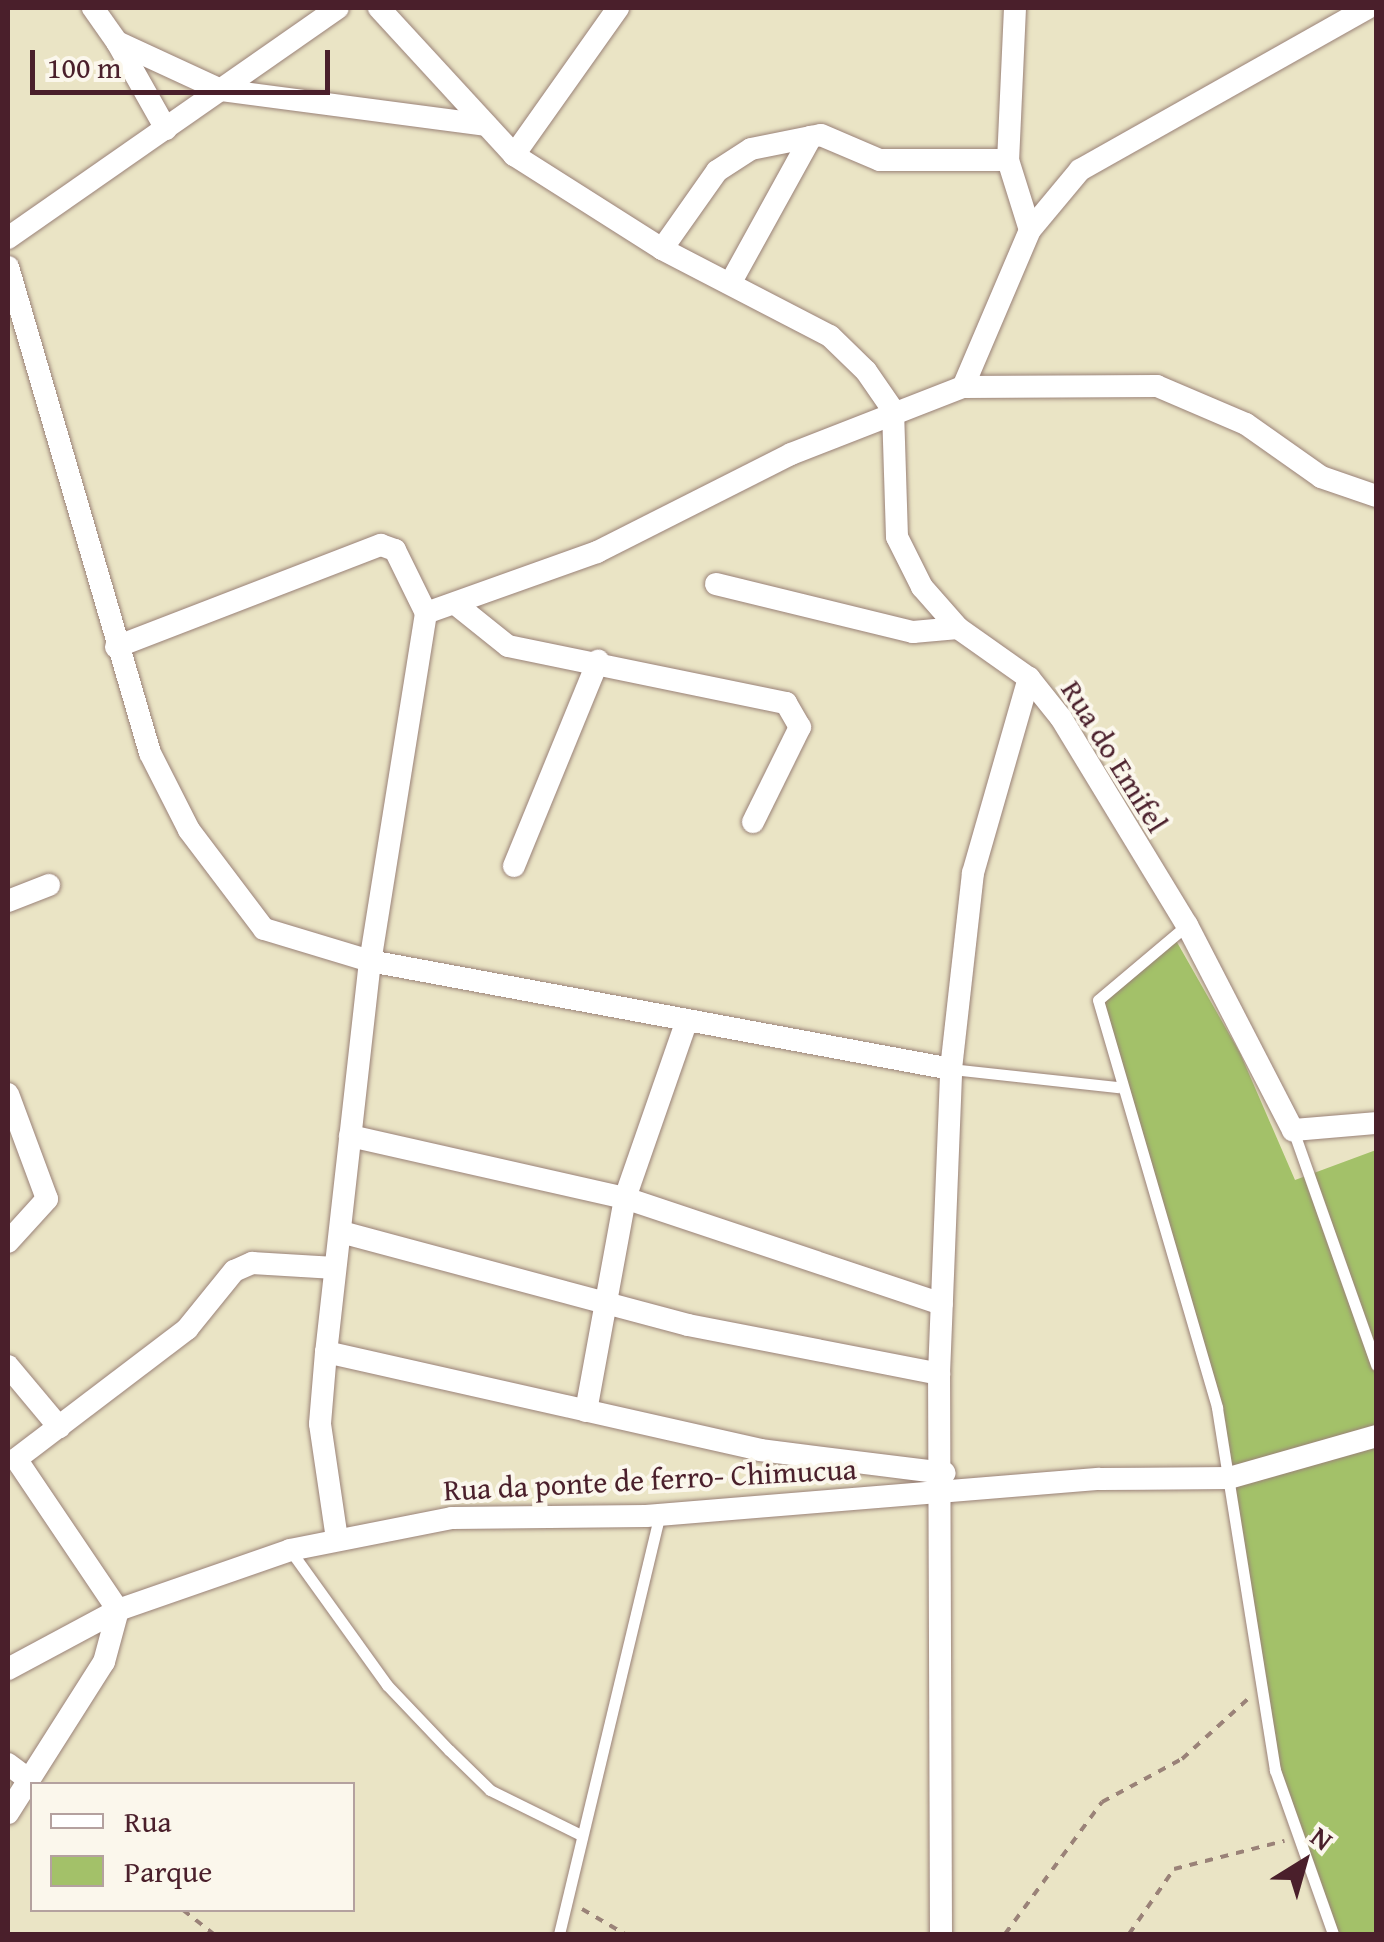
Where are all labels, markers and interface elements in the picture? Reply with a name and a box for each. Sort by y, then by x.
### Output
scale bar [35,30,335,92]
text: 100 m [47,45,121,89]
street label: Rua do Emifel [1054,673,1176,839]
street label: Rua da ponte de ferro- Chimucua [443,1450,857,1508]
legend [30,1782,355,1912]
text: Rua [124,1799,172,1843]
north arrow [1254,1812,1354,1912]
text: N [1303,1816,1342,1860]
text: Parque [124,1849,212,1893]

